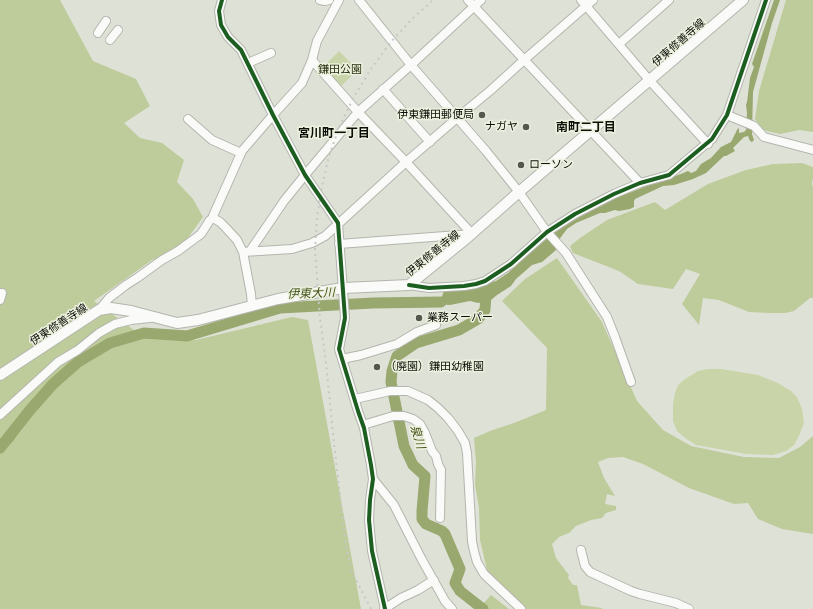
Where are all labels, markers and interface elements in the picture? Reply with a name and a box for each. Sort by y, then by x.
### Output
street label: 伊東修善寺線 [650,16,708,70]
park label: 鎌田公園 [318,63,362,77]
place label: 伊東鎌田郵便局 [397,108,474,122]
marker: 伊東鎌田郵便局 [477,110,487,120]
place label: ナガヤ [485,120,518,134]
district label: 南町二丁目 [556,121,616,135]
marker: ナガヤ [521,122,531,132]
district label: 宮川町一丁目 [298,127,370,141]
place label: ローソン [529,158,573,172]
marker: ローソン [516,160,526,170]
street label: 伊東修善寺線 [403,228,463,280]
water label: 伊東大川 [287,286,335,302]
street label: 伊東修善寺線 [28,301,90,349]
place label: 業務スーパー [427,311,493,325]
marker: 業務スーパー [414,313,424,323]
place label: （廃園）鎌田幼稚園 [385,360,484,374]
marker: （廃園）鎌田幼稚園 [372,362,382,372]
water label: 泉川 [407,423,427,451]

